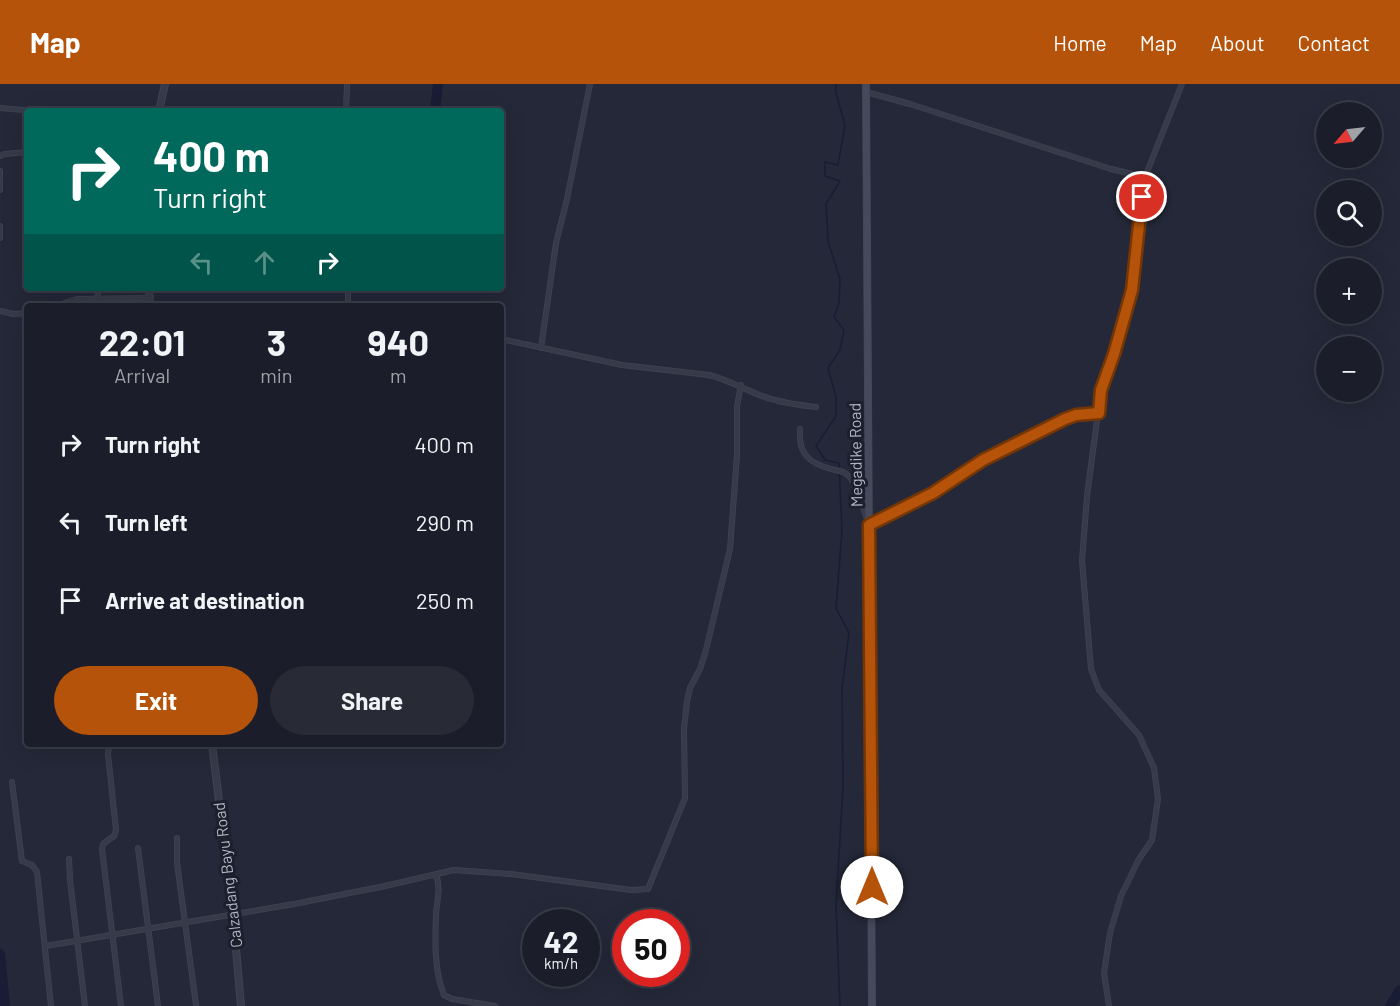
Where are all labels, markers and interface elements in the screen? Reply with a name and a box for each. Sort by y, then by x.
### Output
text: Map [30,25,81,59]
text: Home [1053,30,1107,55]
text: Map [1140,30,1177,55]
text: About [1210,30,1265,55]
text: Contact [1298,30,1370,55]
north arrow [1316,102,1382,168]
map controls [1316,102,1382,402]
text: 400 m [153,130,270,180]
icon: right [54,132,132,210]
pin [1116,171,1167,222]
icon: arrive [1125,180,1158,213]
button: search [1316,180,1382,246]
text: Turn right [153,181,267,213]
icon: left [185,246,218,279]
icon: ahead [248,246,281,279]
icon: right [311,246,344,279]
button: + [1316,258,1382,324]
text: 22:01 [99,320,185,363]
text: 3 [267,320,286,363]
text: 940 [368,320,429,363]
button: − [1316,336,1382,402]
text: Arrival [114,363,170,387]
text: min [260,363,293,387]
text: m [390,363,407,387]
street label: Megadike Road [845,403,865,507]
icon: right [54,428,87,461]
text: Turn right [105,431,200,457]
text: 400 m [414,431,474,457]
icon: left [54,506,87,539]
text: Turn left [105,509,188,535]
text: 290 m [416,509,474,535]
icon: arrive [54,584,87,617]
text: Arrive at destination [105,587,304,613]
text: 250 m [416,587,474,613]
button: Exit [54,666,258,735]
button: Share [270,666,474,735]
street label: Calzadang Bayu Road [209,801,245,949]
position arrow [840,855,904,919]
speed limit sign: 50 [612,909,690,987]
text: 42 [544,923,578,959]
text: km/h [544,954,578,972]

